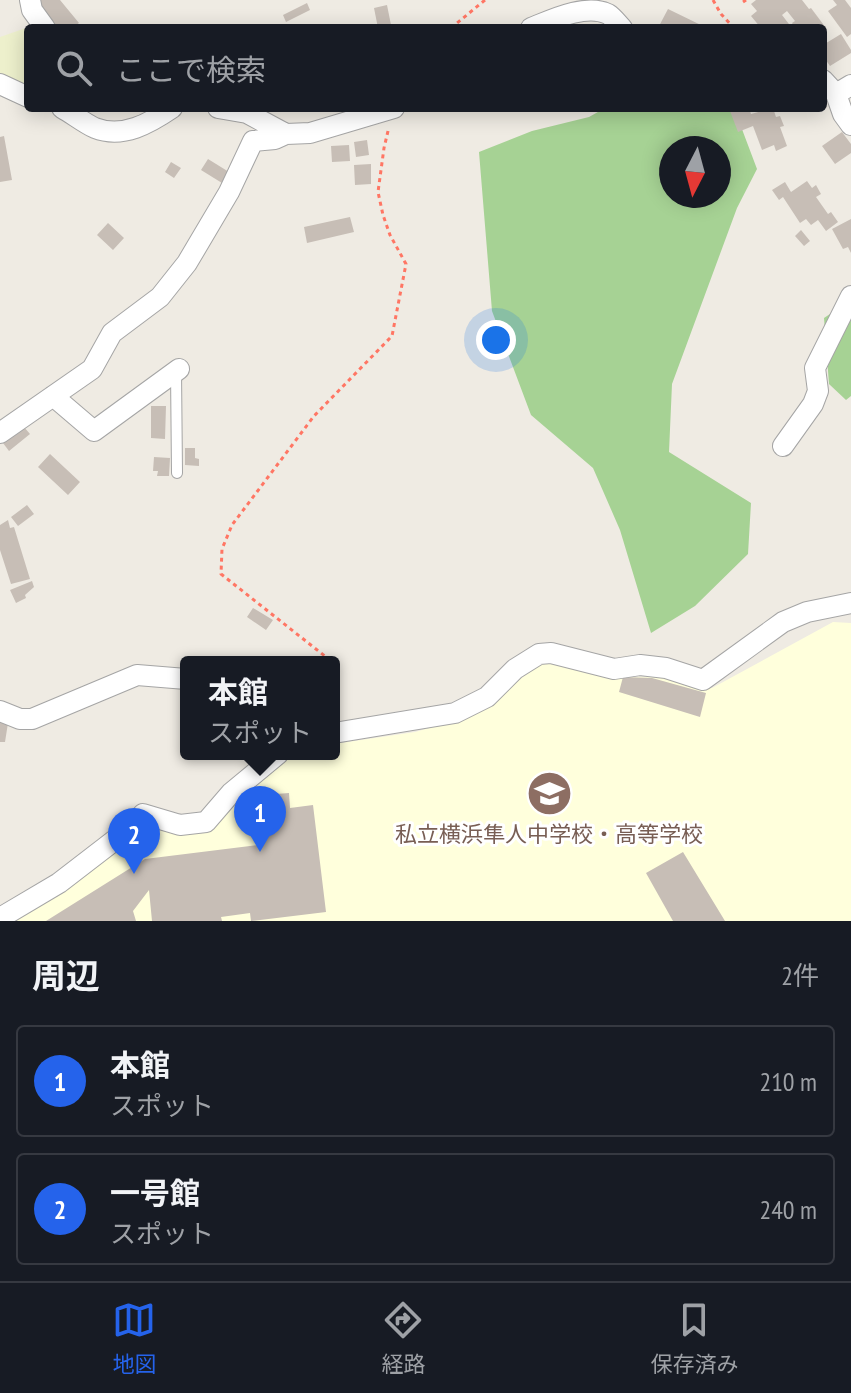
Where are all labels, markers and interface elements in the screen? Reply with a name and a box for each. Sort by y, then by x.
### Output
search box [24,24,827,112]
icon: search [52,46,96,90]
text: ここで検索 [116,50,266,89]
north arrow [659,136,731,208]
your location [476,320,516,360]
popup [180,656,340,760]
text: 本館 [208,672,268,711]
text: スポット [208,716,312,749]
school or university icon: 私立横浜隼人中学校・高等学校 [525,769,573,817]
pin: 1 [234,786,286,852]
pin: 2 [108,808,160,874]
place label: 私立横浜隼人中学校・高等学校 [395,820,703,848]
text: 周辺 [32,953,100,997]
text: 2件 [781,959,819,992]
text: 本館 [110,1045,170,1084]
text: 1 [54,1065,66,1098]
text: 210 m [759,1065,817,1098]
text: スポット [110,1089,214,1122]
text: 一号館 [110,1173,200,1212]
text: 2 [54,1193,66,1226]
text: 240 m [759,1193,817,1226]
text: スポット [110,1217,214,1250]
tab: 地図 [112,1298,157,1378]
tab: 経路 [381,1298,426,1378]
tab: 保存済み [650,1298,739,1378]

